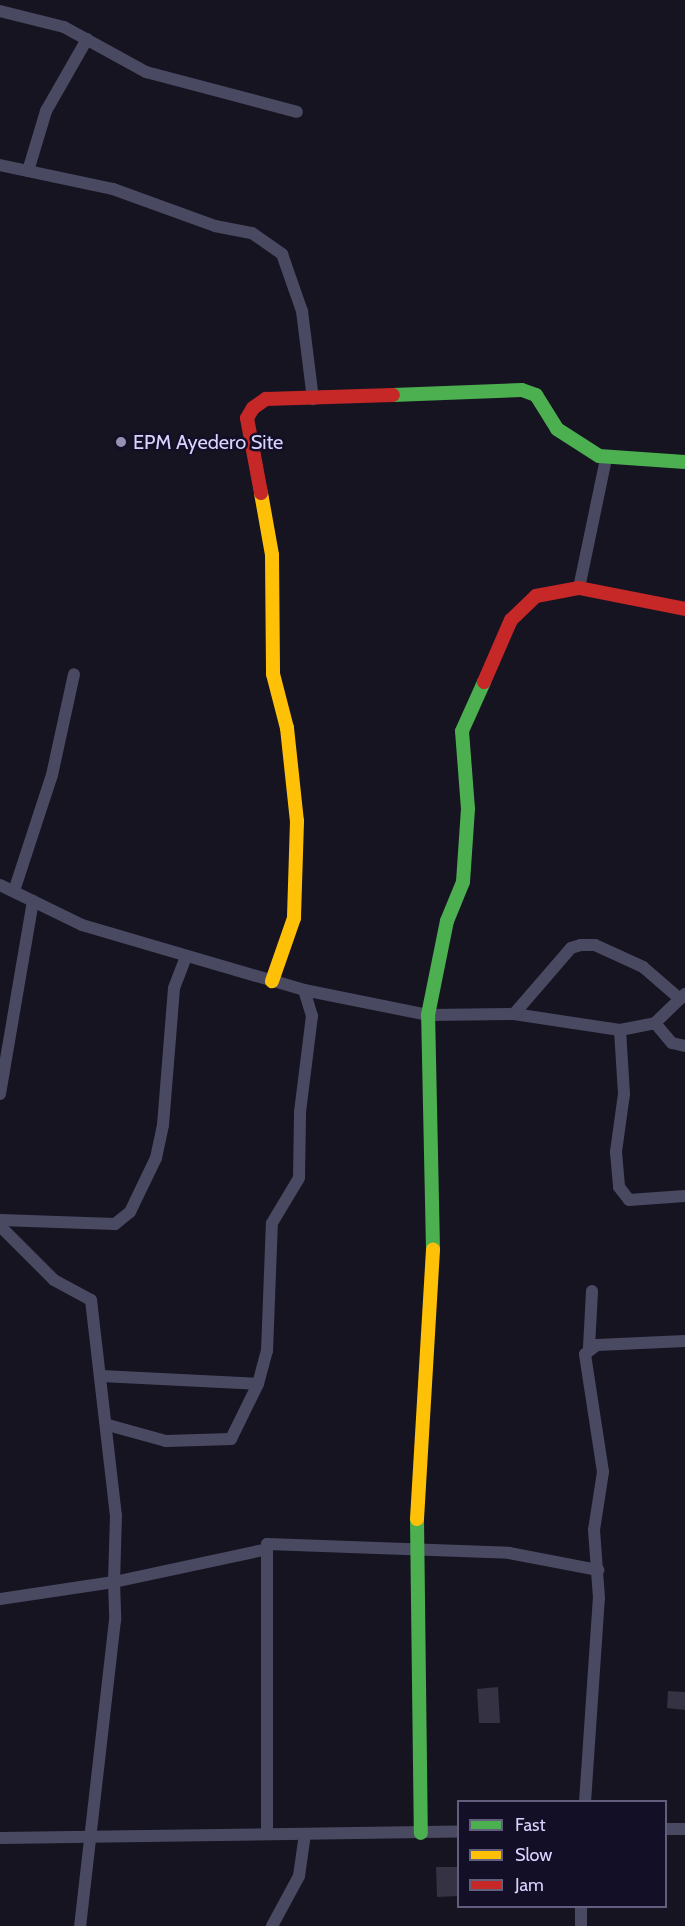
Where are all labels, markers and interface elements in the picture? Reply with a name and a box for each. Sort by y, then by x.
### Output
place label: EPM Ayedero Site [133,430,283,454]
marker: EPM Ayedero Site [114,435,128,449]
legend [457,1800,667,1908]
text: Fast [515,1814,546,1836]
text: Slow [515,1844,552,1866]
text: Jam [515,1874,544,1896]

